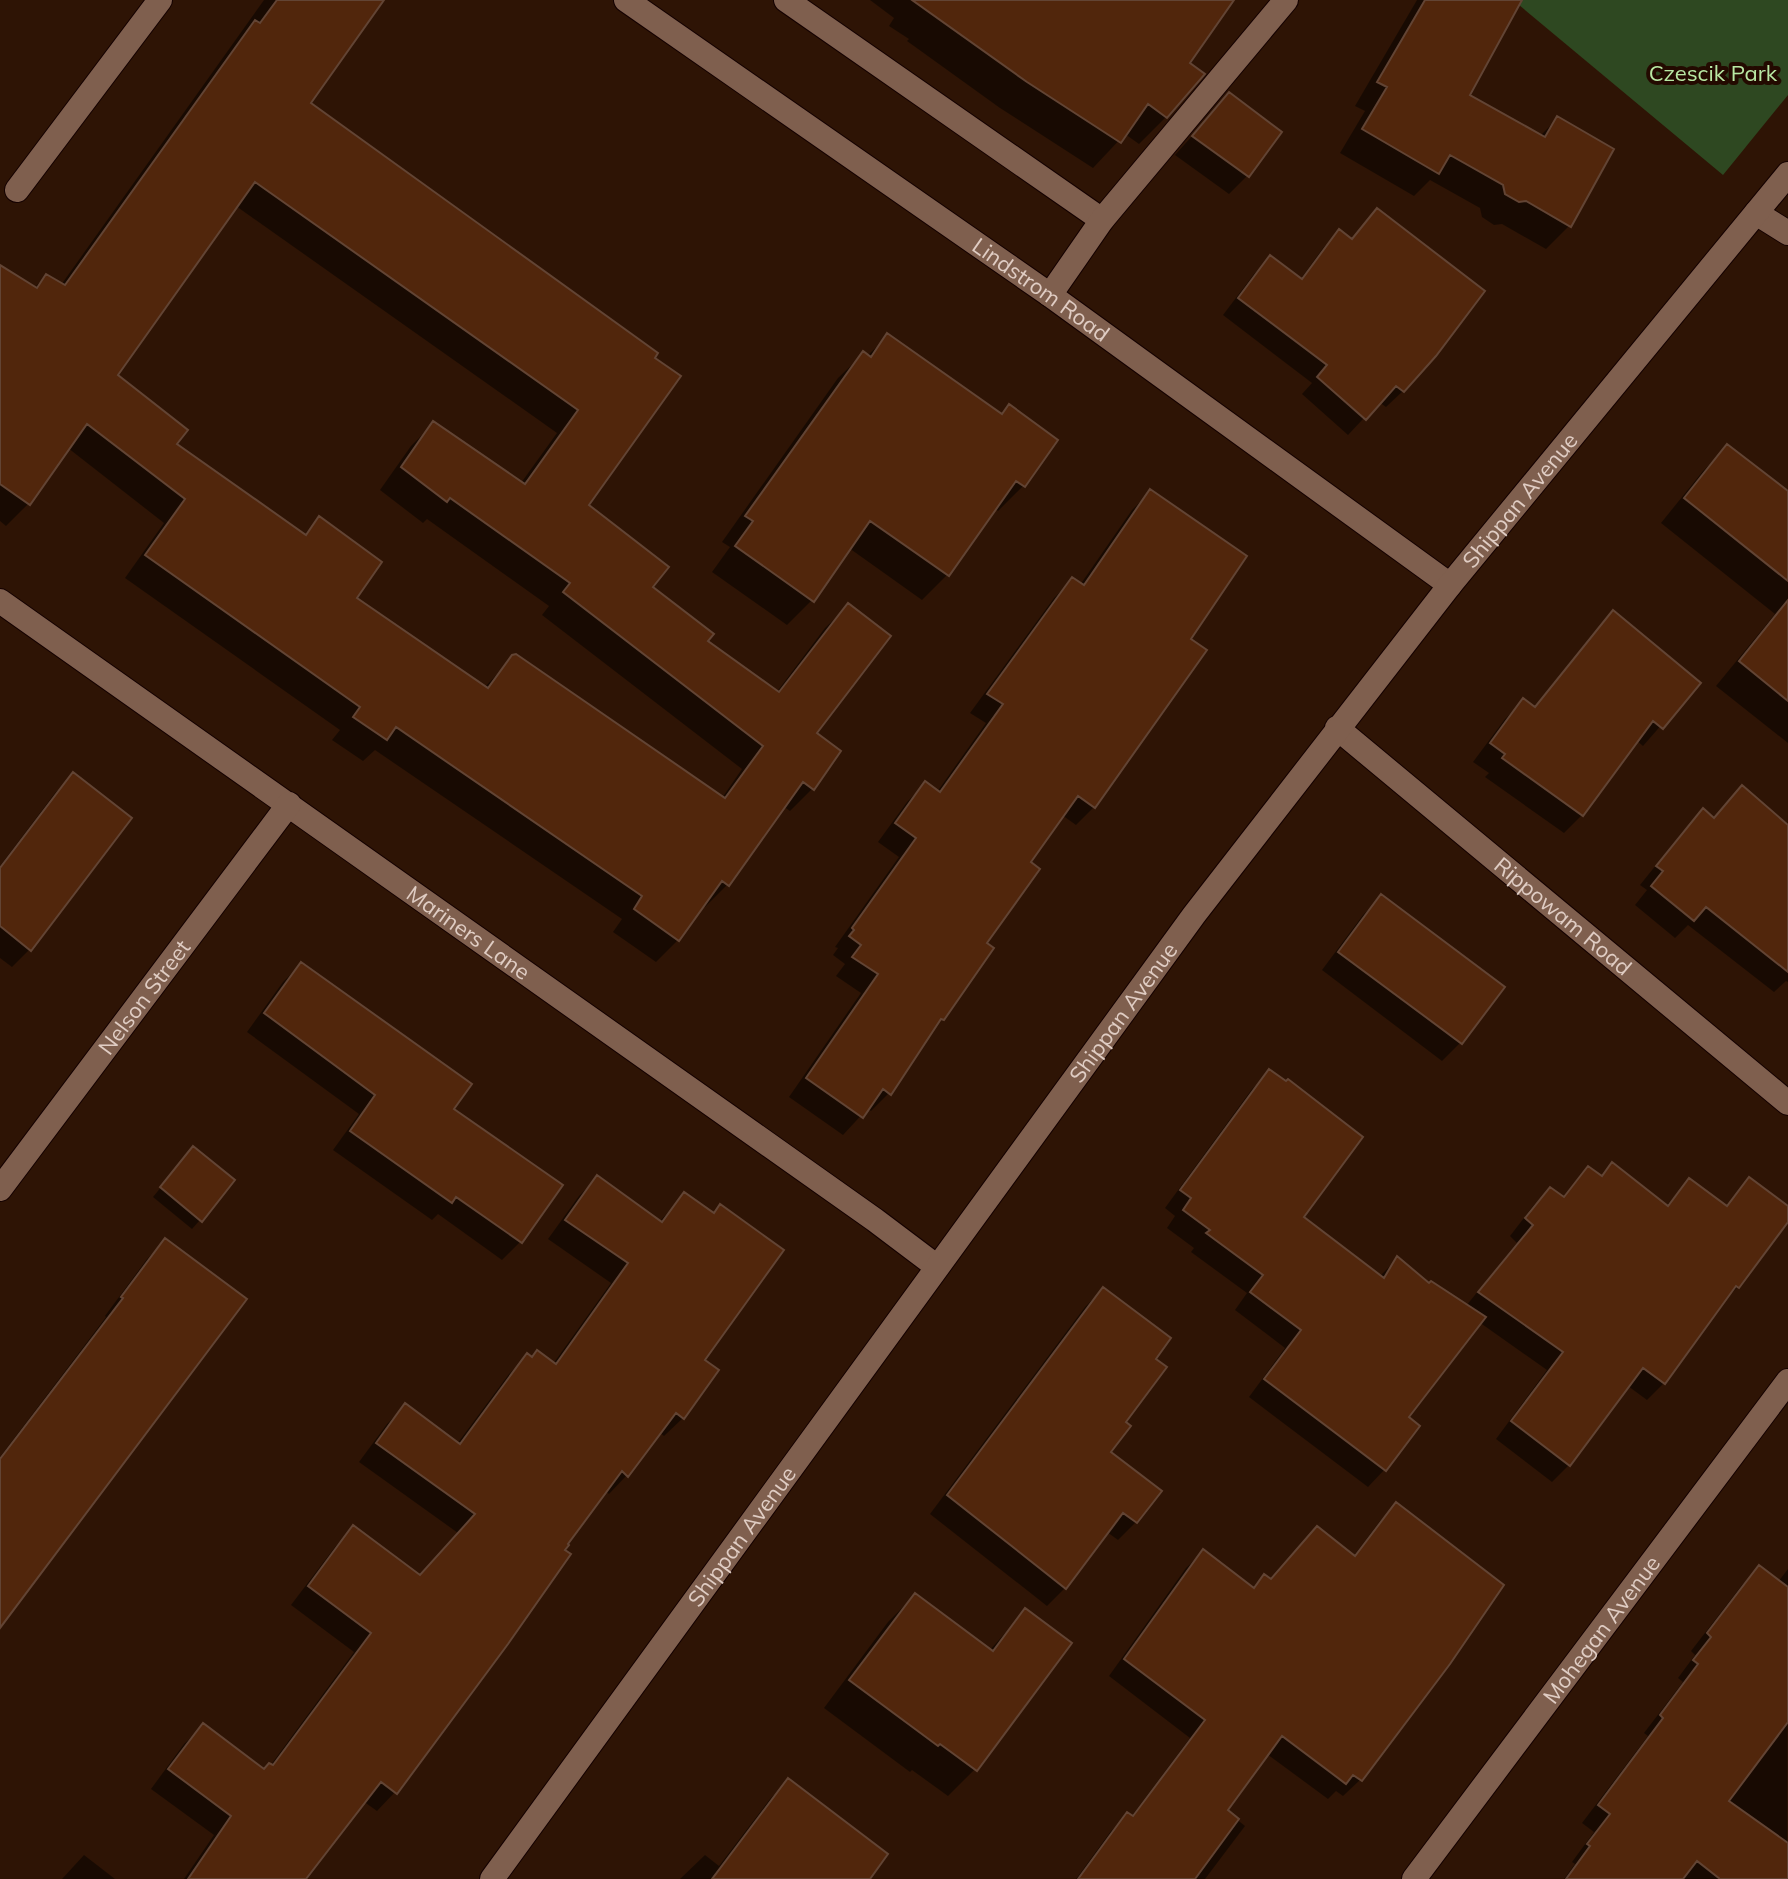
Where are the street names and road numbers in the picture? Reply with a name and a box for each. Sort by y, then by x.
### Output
street label: Lindstrom Road [967,231,1115,348]
street label: Shippan Avenue [1456,427,1584,573]
street label: Rippowam Road [1489,851,1638,981]
street label: Mariners Lane [401,879,536,986]
street label: Nelson Street [92,934,196,1060]
street label: Shippan Avenue [1063,937,1183,1088]
street label: Shippan Avenue [681,1461,802,1612]
street label: Mohegan Avenue [1537,1550,1666,1709]

